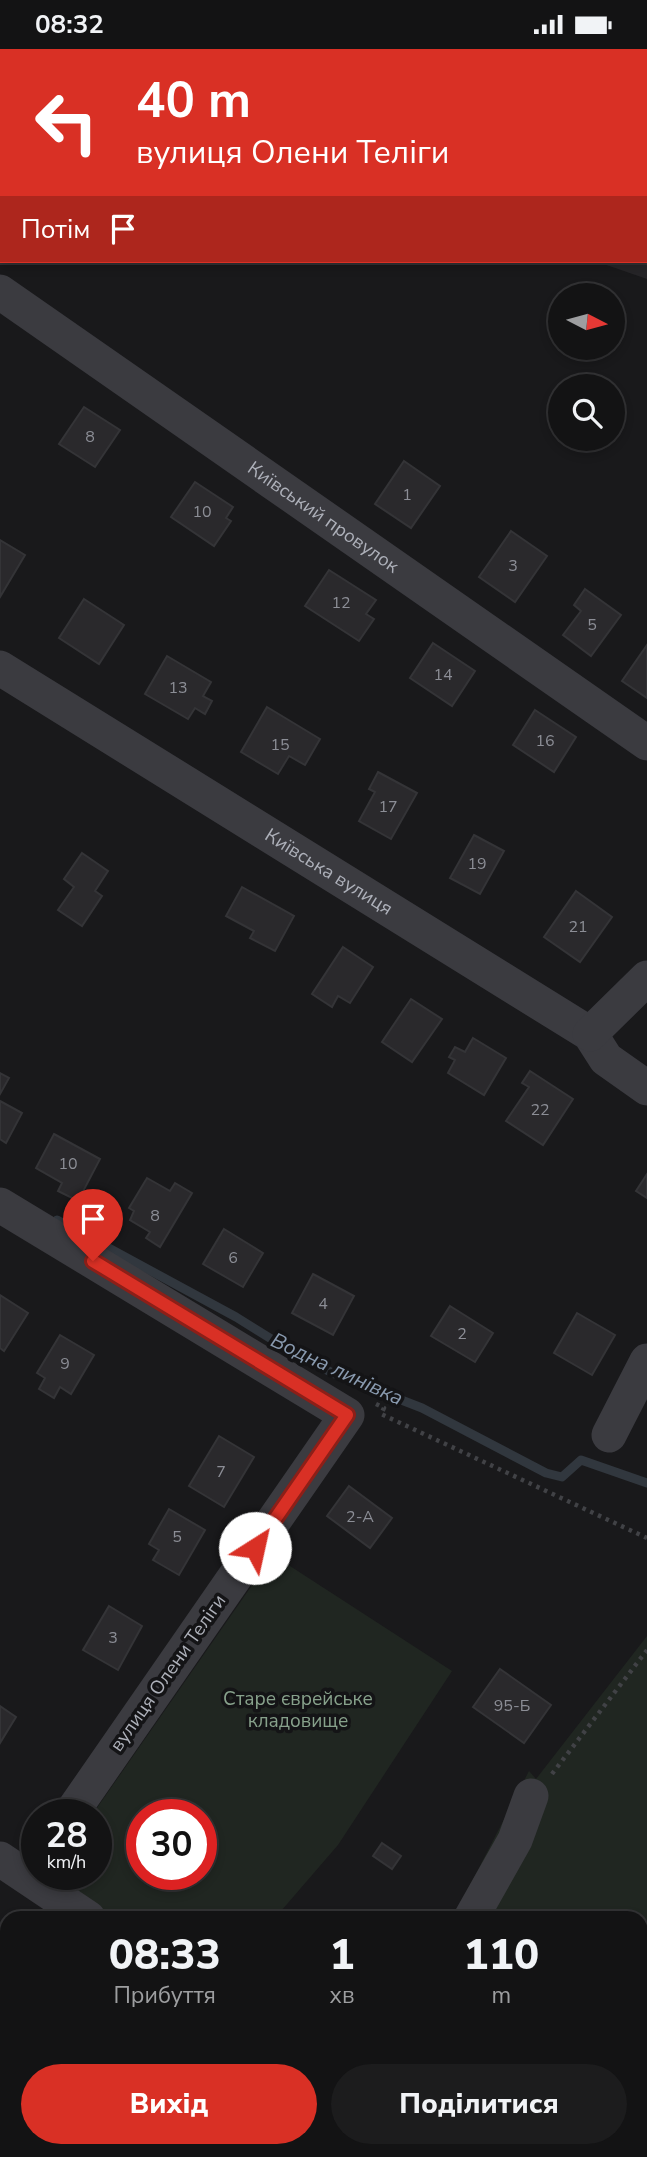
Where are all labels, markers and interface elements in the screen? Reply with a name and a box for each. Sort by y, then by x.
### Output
text: 08:32 [35,7,104,42]
text: 40 m [136,67,251,134]
icon: left [21,77,112,168]
text: вулиця Олени Теліги [136,131,450,174]
icon: arrive [104,210,142,248]
text: Потім [21,212,90,247]
north arrow [548,283,625,361]
map controls [548,283,625,451]
button: search [548,374,625,451]
house number: 8 [85,426,95,448]
street label: Київський провулок [242,455,404,579]
house number: 1 [402,484,412,506]
house number: 10 [192,501,212,523]
house number: 3 [508,555,518,577]
house number: 12 [331,592,351,614]
house number: 5 [587,614,597,636]
house number: 14 [433,664,453,686]
house number: 13 [168,677,188,699]
house number: 16 [535,730,555,752]
house number: 15 [270,734,290,756]
house number: 17 [378,796,398,818]
street label: Київська вулиця [260,822,398,922]
house number: 19 [467,853,487,875]
house number: 21 [568,916,588,938]
house number: 22 [530,1099,550,1121]
house number: 10 [58,1153,78,1175]
pin [63,1189,123,1261]
icon: arrive [74,1200,112,1238]
house number: 8 [150,1205,160,1227]
house number: 6 [228,1247,238,1269]
house number: 4 [318,1293,328,1315]
house number: 2 [457,1323,467,1345]
water label: Водна линівка [266,1326,408,1412]
house number: 9 [60,1353,70,1375]
house number: 7 [216,1461,226,1483]
house number: 2-А [346,1506,374,1528]
position arrow [218,1511,292,1585]
house number: 5 [172,1526,182,1548]
street label: вулиця Олени Теліги [104,1589,232,1757]
house number: 3 [108,1627,118,1649]
park label: Старе єврейське кладовище [223,1686,373,1734]
house number: 95-Б [494,1695,530,1717]
speed limit sign: 30 [126,1799,217,1890]
text: 28 [45,1812,88,1859]
text: km/h [47,1850,86,1874]
text: 08:33 [109,1927,221,1984]
text: 1 [329,1927,355,1984]
text: 110 [464,1927,539,1984]
text: Прибуття [113,1980,216,2011]
text: хв [330,1980,355,2011]
text: m [491,1980,511,2011]
button: Вихід [21,2064,317,2144]
button: Поділитися [331,2064,627,2144]

